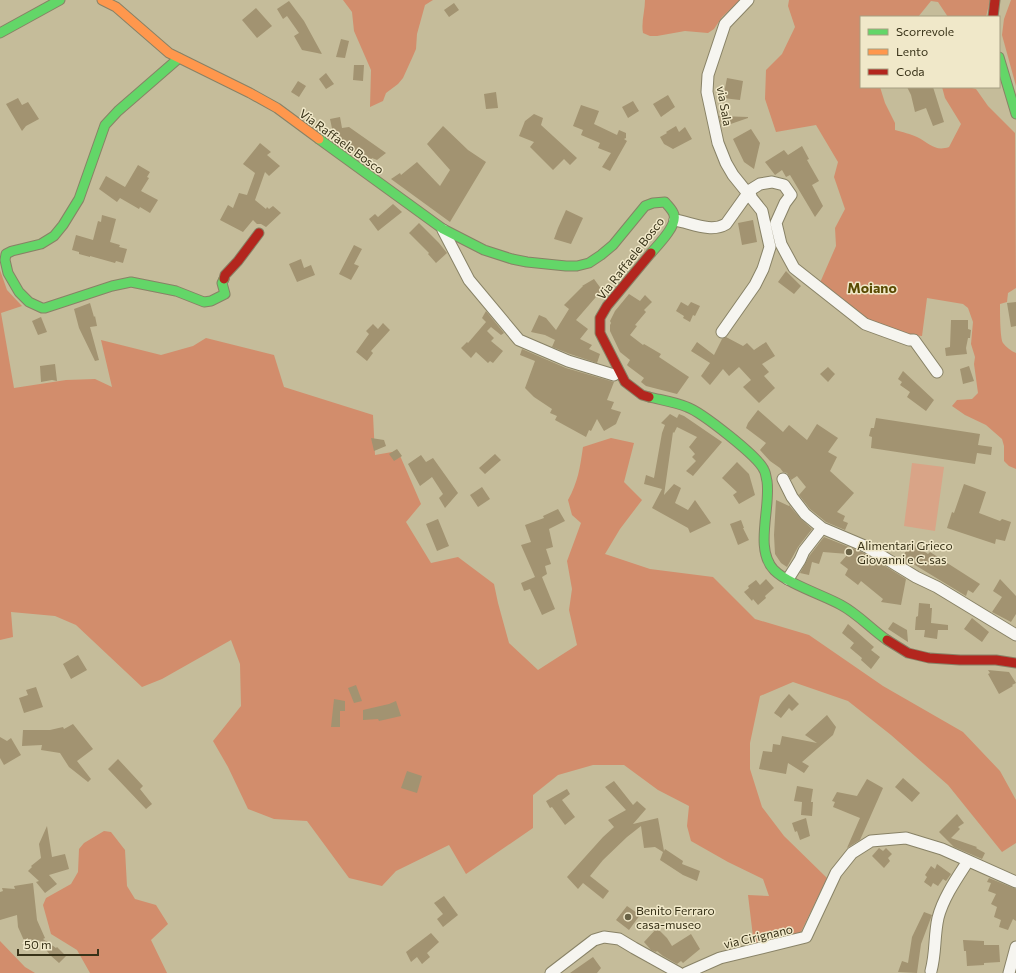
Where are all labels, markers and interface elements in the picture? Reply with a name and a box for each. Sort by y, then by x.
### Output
legend [860,16,1000,88]
text: Scorrevole [896,24,954,38]
text: Lento [896,44,928,58]
text: Coda [896,64,925,78]
street label: via Sala [715,85,735,127]
street label: Via Raffaele Bosco [297,106,387,176]
street label: Via Raffaele Bosco [593,214,667,302]
district label: Moiano [847,279,897,296]
place label: Alimentari Grieco Giovanni e C. sas [857,538,953,566]
marker: Alimentari Grieco Giovanni e C. sas [844,547,854,557]
place label: Benito Ferraro casa-museo [636,903,715,931]
marker: Benito Ferraro casa-museo [623,912,633,922]
street label: via Cirignano [722,921,794,951]
scale bar [18,931,98,957]
text: 50 m [24,937,52,951]

